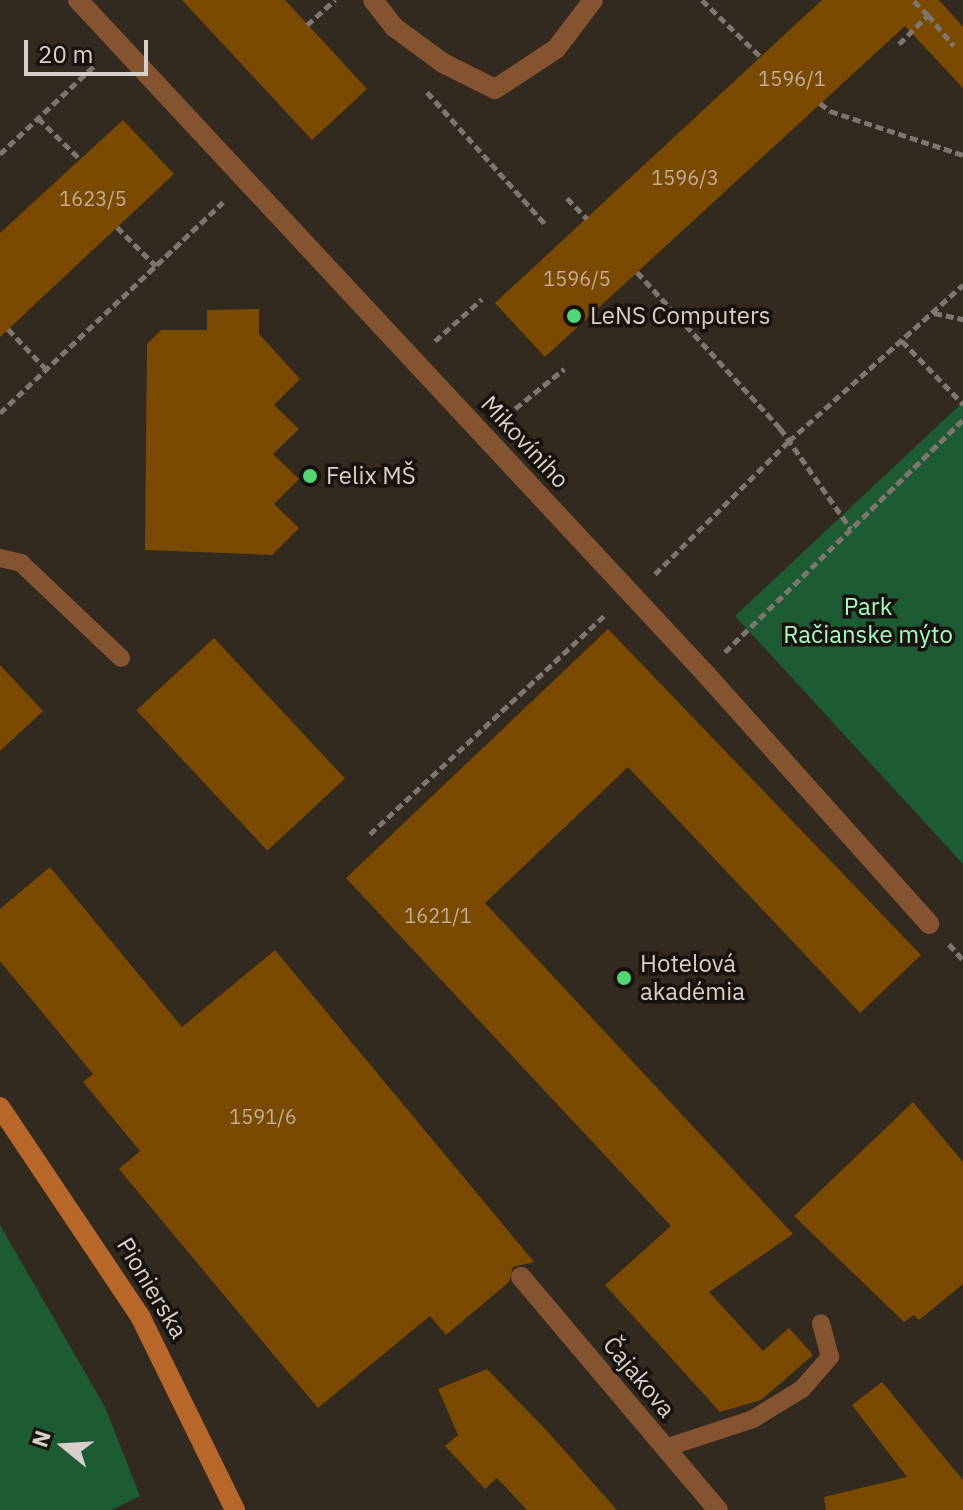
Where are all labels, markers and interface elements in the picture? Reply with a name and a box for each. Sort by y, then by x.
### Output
scale bar [28,24,152,74]
text: 20 m [38,38,93,70]
house number: 1596/1 [758,66,826,90]
house number: 1596/3 [651,165,719,189]
house number: 1623/5 [59,186,127,210]
house number: 1596/5 [543,266,611,290]
place label: LeNS Computers [590,302,770,330]
marker: LeNS Computers [565,307,583,325]
street label: Mikovíniho [475,390,575,494]
place label: Felix MŠ [326,462,416,490]
marker: Felix MŠ [301,467,319,485]
park label: Park Račianske mýto [783,593,953,649]
house number: 1621/1 [404,903,472,927]
place label: Hotelová akadémia [640,950,745,1006]
marker: Hotelová akadémia [615,969,633,987]
house number: 1591/6 [229,1104,297,1128]
street label: Pionierska [111,1232,193,1344]
street label: Čajakova [597,1331,681,1423]
north arrow [24,1406,104,1486]
text: N [24,1426,57,1450]

